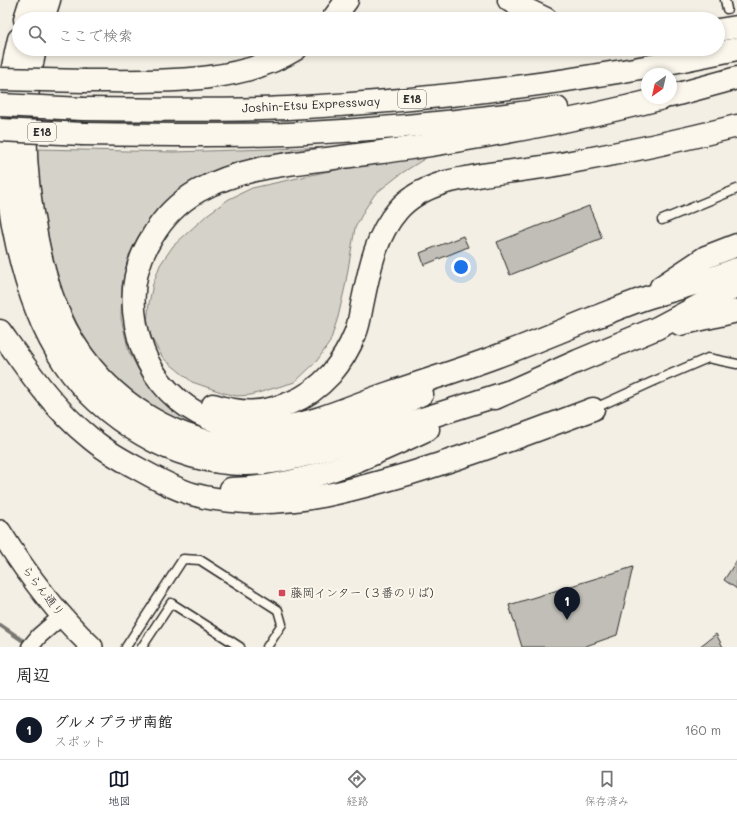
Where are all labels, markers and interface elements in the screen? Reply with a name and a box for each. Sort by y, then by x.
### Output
search box [12,12,725,56]
icon: search [26,23,48,45]
text: ここで検索 [58,25,133,45]
north arrow [641,68,677,104]
road number: E18 [398,90,426,108]
street label: Joshin-Etsu Expressway [241,92,381,116]
road number: E18 [28,123,56,141]
your location [451,257,471,277]
street label: ららん通り [19,562,69,619]
place label: 藤岡インター (３番のりば) [290,584,434,600]
pin: 1 [554,587,580,620]
marker: 藤岡インター (３番のりば) [277,588,287,598]
text: 周辺 [16,663,50,685]
text: グルメプラザ南館 [54,711,173,731]
text: 1 [26,721,32,738]
text: 160 m [685,721,721,738]
text: スポット [54,732,106,749]
tab: 地図 [108,768,130,808]
tab: 経路 [346,768,368,808]
tab: 保存済み [585,768,629,808]

